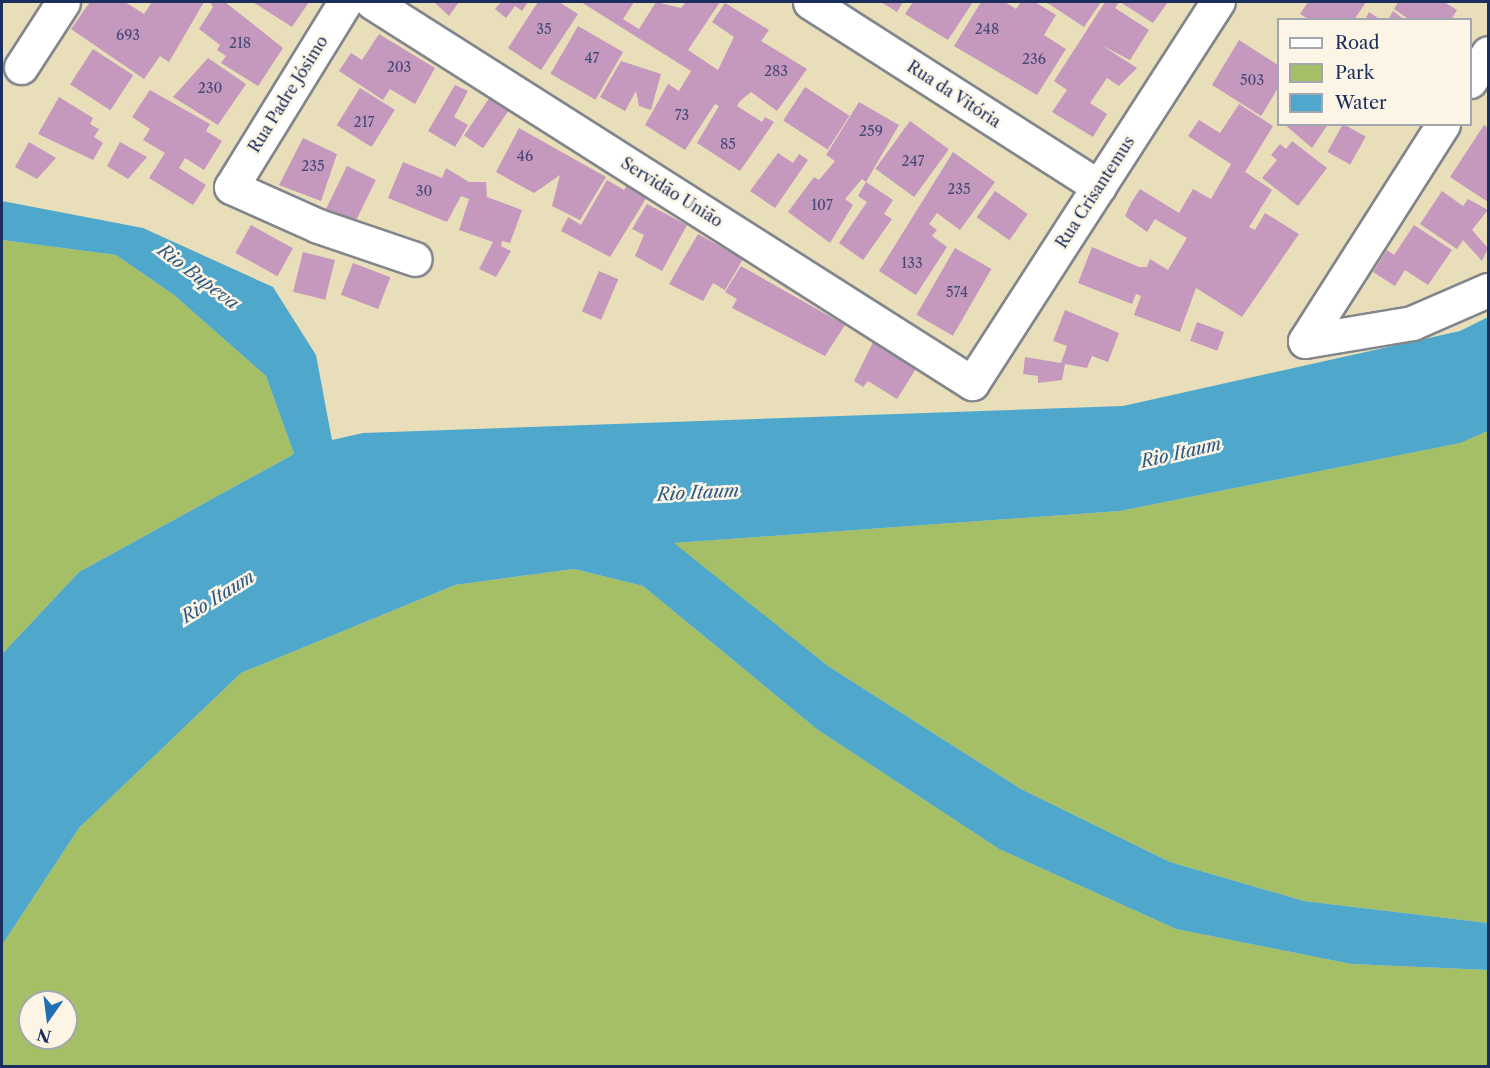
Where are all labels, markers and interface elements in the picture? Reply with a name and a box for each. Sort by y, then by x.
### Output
legend [1277,18,1472,126]
house number: 35 [536,21,552,37]
house number: 248 [975,21,999,37]
house number: 693 [116,27,140,43]
street label: Rua Padre Jósimo [244,32,332,156]
text: Road [1335,32,1380,54]
house number: 218 [229,35,251,51]
house number: 47 [585,50,599,66]
house number: 236 [1022,51,1046,67]
street label: Rua da Vitória [903,56,1005,132]
house number: 203 [387,59,411,75]
text: Park [1335,62,1374,84]
house number: 283 [764,63,788,79]
house number: 503 [1240,72,1264,88]
house number: 230 [198,80,222,96]
text: Water [1335,92,1387,114]
house number: 73 [675,107,689,123]
house number: 217 [354,114,374,130]
house number: 259 [859,123,883,139]
street label: Rua Crisantemus [1052,132,1138,252]
house number: 85 [720,136,736,152]
house number: 46 [517,148,533,164]
street label: Servidão União [618,153,726,231]
house number: 247 [901,153,925,169]
house number: 235 [301,158,325,174]
house number: 235 [947,181,971,197]
house number: 30 [416,183,432,199]
house number: 107 [811,197,833,213]
water label: Rio Bupeva [153,240,243,314]
house number: 133 [901,255,923,271]
house number: 574 [946,284,968,300]
water label: Rio Itaum [1138,433,1224,473]
water label: Rio Itaum [656,480,740,506]
water label: Rio Itaum [177,566,259,628]
north arrow [18,990,78,1050]
text: N [35,1024,53,1047]

